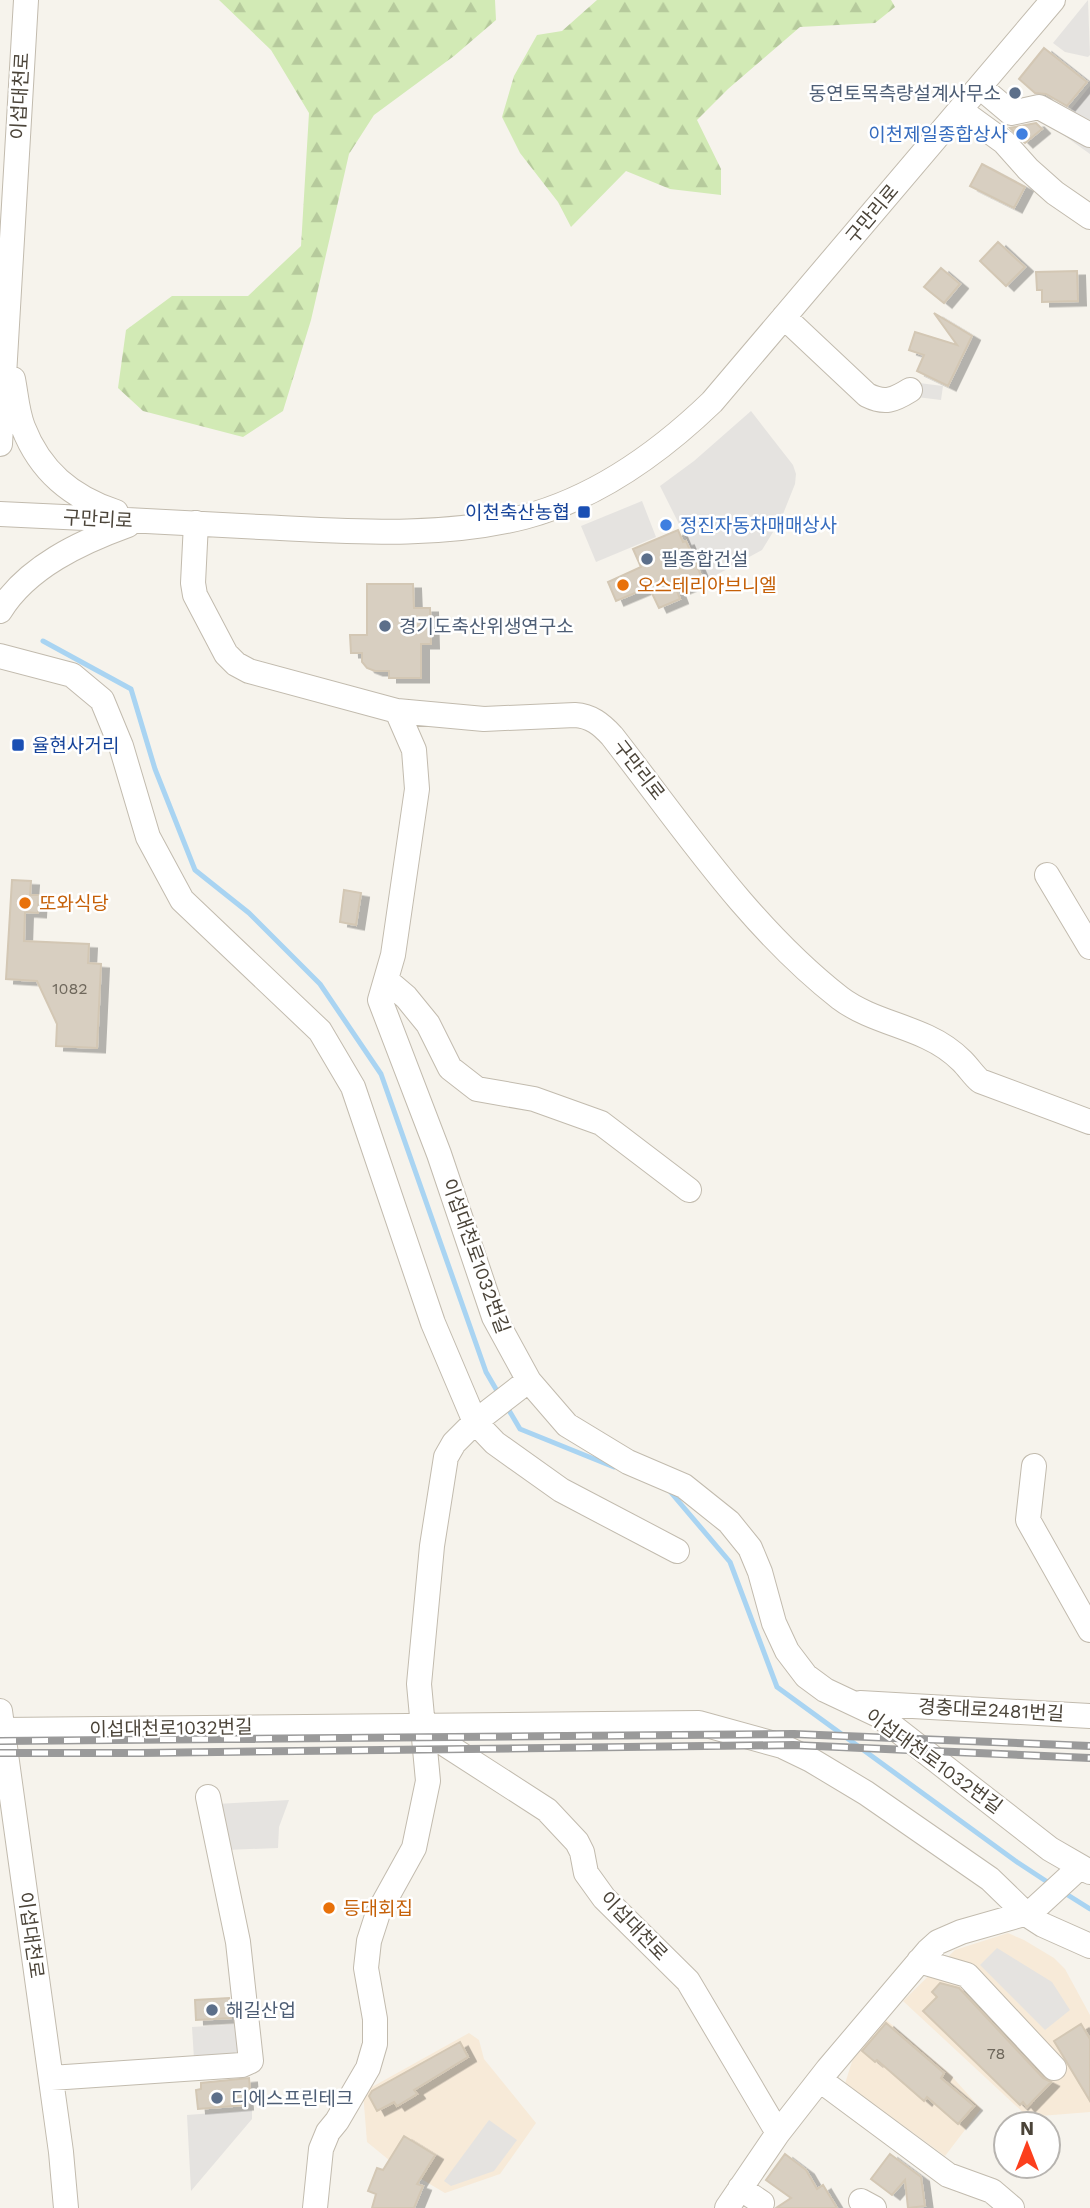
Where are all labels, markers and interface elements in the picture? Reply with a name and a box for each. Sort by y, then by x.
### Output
street label: 이섭대천로 [6,52,34,140]
place label: 동연토목측량설계사무소 [809,82,1001,105]
marker: 동연토목측량설계사무소 [1007,85,1023,101]
place label: 이천제일종합상사 [868,123,1008,146]
marker: 이천제일종합상사 [1014,126,1030,142]
street label: 구만리로 [841,180,903,248]
place label: 이천축산농협 [465,501,570,524]
marker: 이천축산농협 [576,504,592,520]
street label: 구만리로 [62,506,134,532]
place label: 정진자동차매매상사 [680,514,837,537]
marker: 정진자동차매매상사 [658,517,674,533]
place label: 필종합건설 [661,548,748,571]
marker: 필종합건설 [639,551,655,567]
place label: 오스테리아브니엘 [637,574,777,597]
marker: 오스테리아브니엘 [615,577,631,593]
place label: 경기도축산위생연구소 [399,615,574,638]
marker: 경기도축산위생연구소 [377,618,393,634]
place label: 율현사거리 [32,734,119,757]
street label: 구만리로 [608,735,670,805]
marker: 율현사거리 [10,737,26,753]
place label: 또와식당 [39,892,109,915]
marker: 또와식당 [17,895,33,911]
house number: 1082 [52,979,88,998]
street label: 이섭대천로1032번길 [437,1175,515,1337]
street label: 경충대로2481번길 [917,1695,1065,1725]
street label: 이섭대천로1032번길 [861,1704,1007,1818]
street label: 이섭대천로1032번길 [89,1715,253,1741]
street label: 이섭대천로 [595,1887,673,1965]
street label: 이섭대천로 [14,1890,48,1980]
place label: 등대회집 [343,1897,413,1920]
marker: 등대회집 [321,1900,337,1916]
place label: 해길산업 [226,1999,296,2022]
marker: 해길산업 [204,2002,220,2018]
house number: 78 [987,2044,1005,2063]
place label: 디에스프린테크 [231,2087,353,2110]
marker: 디에스프린테크 [209,2090,225,2106]
north arrow [992,2110,1062,2180]
text: N [1020,2117,1034,2140]

